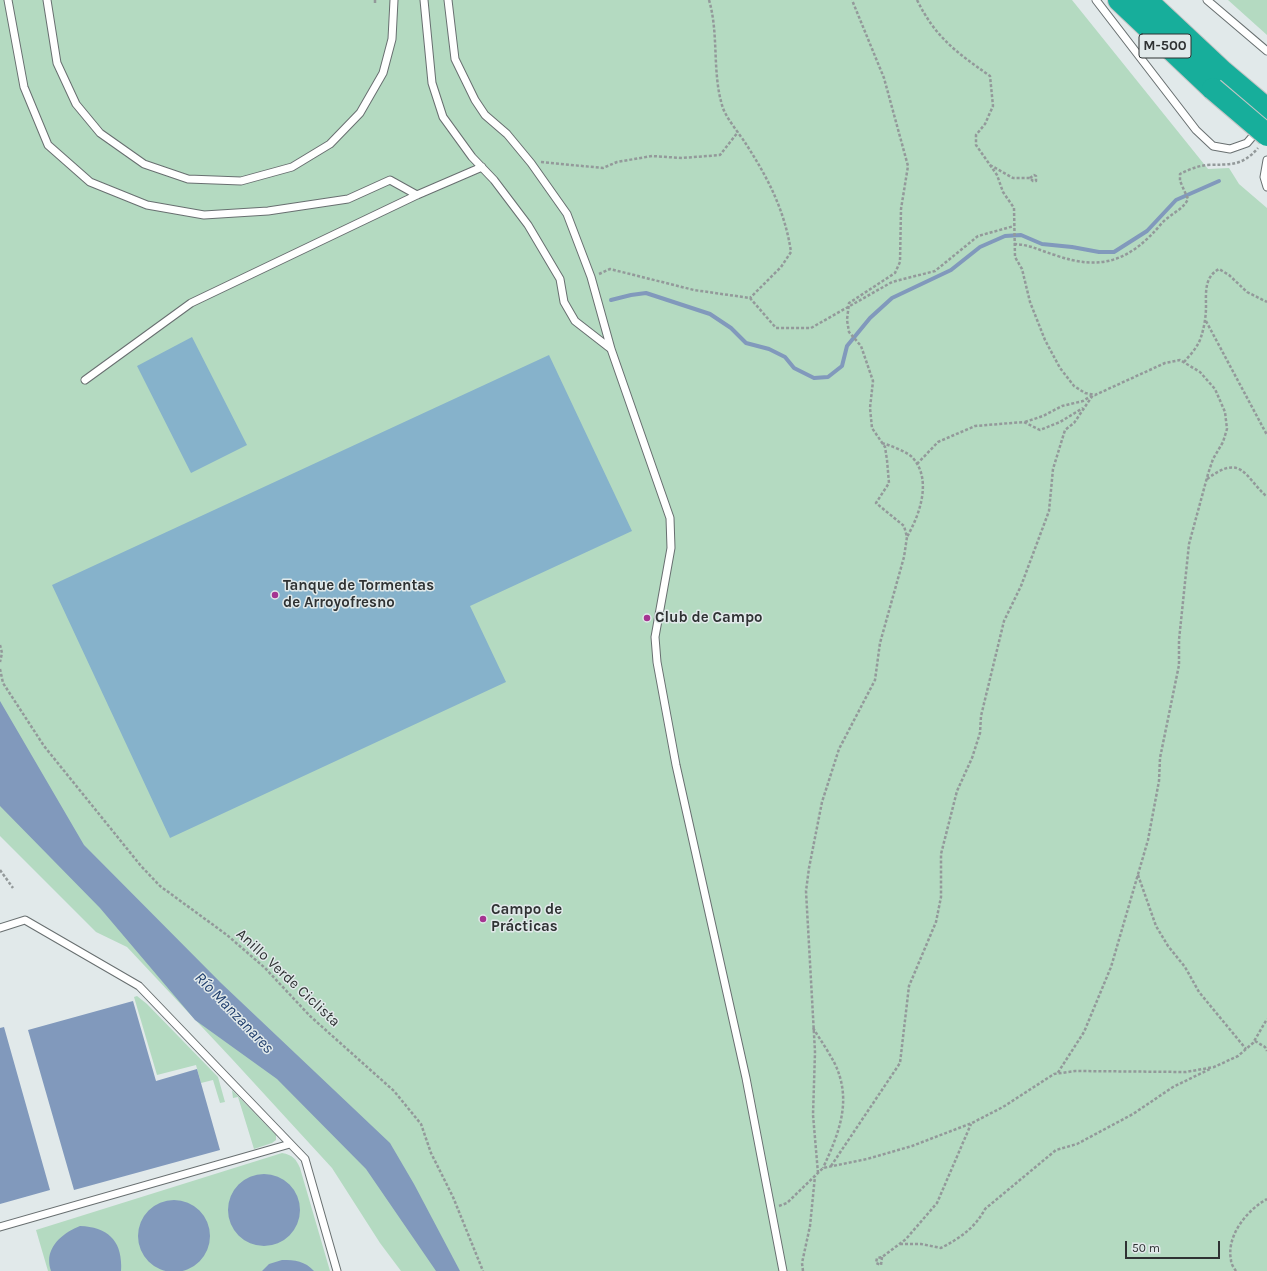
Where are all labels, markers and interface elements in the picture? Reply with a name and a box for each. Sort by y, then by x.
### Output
road number: M-500 [1139,34,1191,58]
place label: Tanque de Tormentas de Arroyofresno [283,577,434,612]
marker: Tanque de Tormentas de Arroyofresno [270,590,280,600]
place label: Club de Campo [655,609,763,627]
marker: Club de Campo [642,613,652,623]
place label: Campo de Prácticas [491,901,562,936]
marker: Campo de Prácticas [478,914,488,924]
street label: Anillo Verde Ciclista [232,925,344,1031]
water label: Río Manzanares [190,968,278,1058]
scale bar [1127,1233,1222,1259]
text: 50 m [1132,1241,1160,1255]

